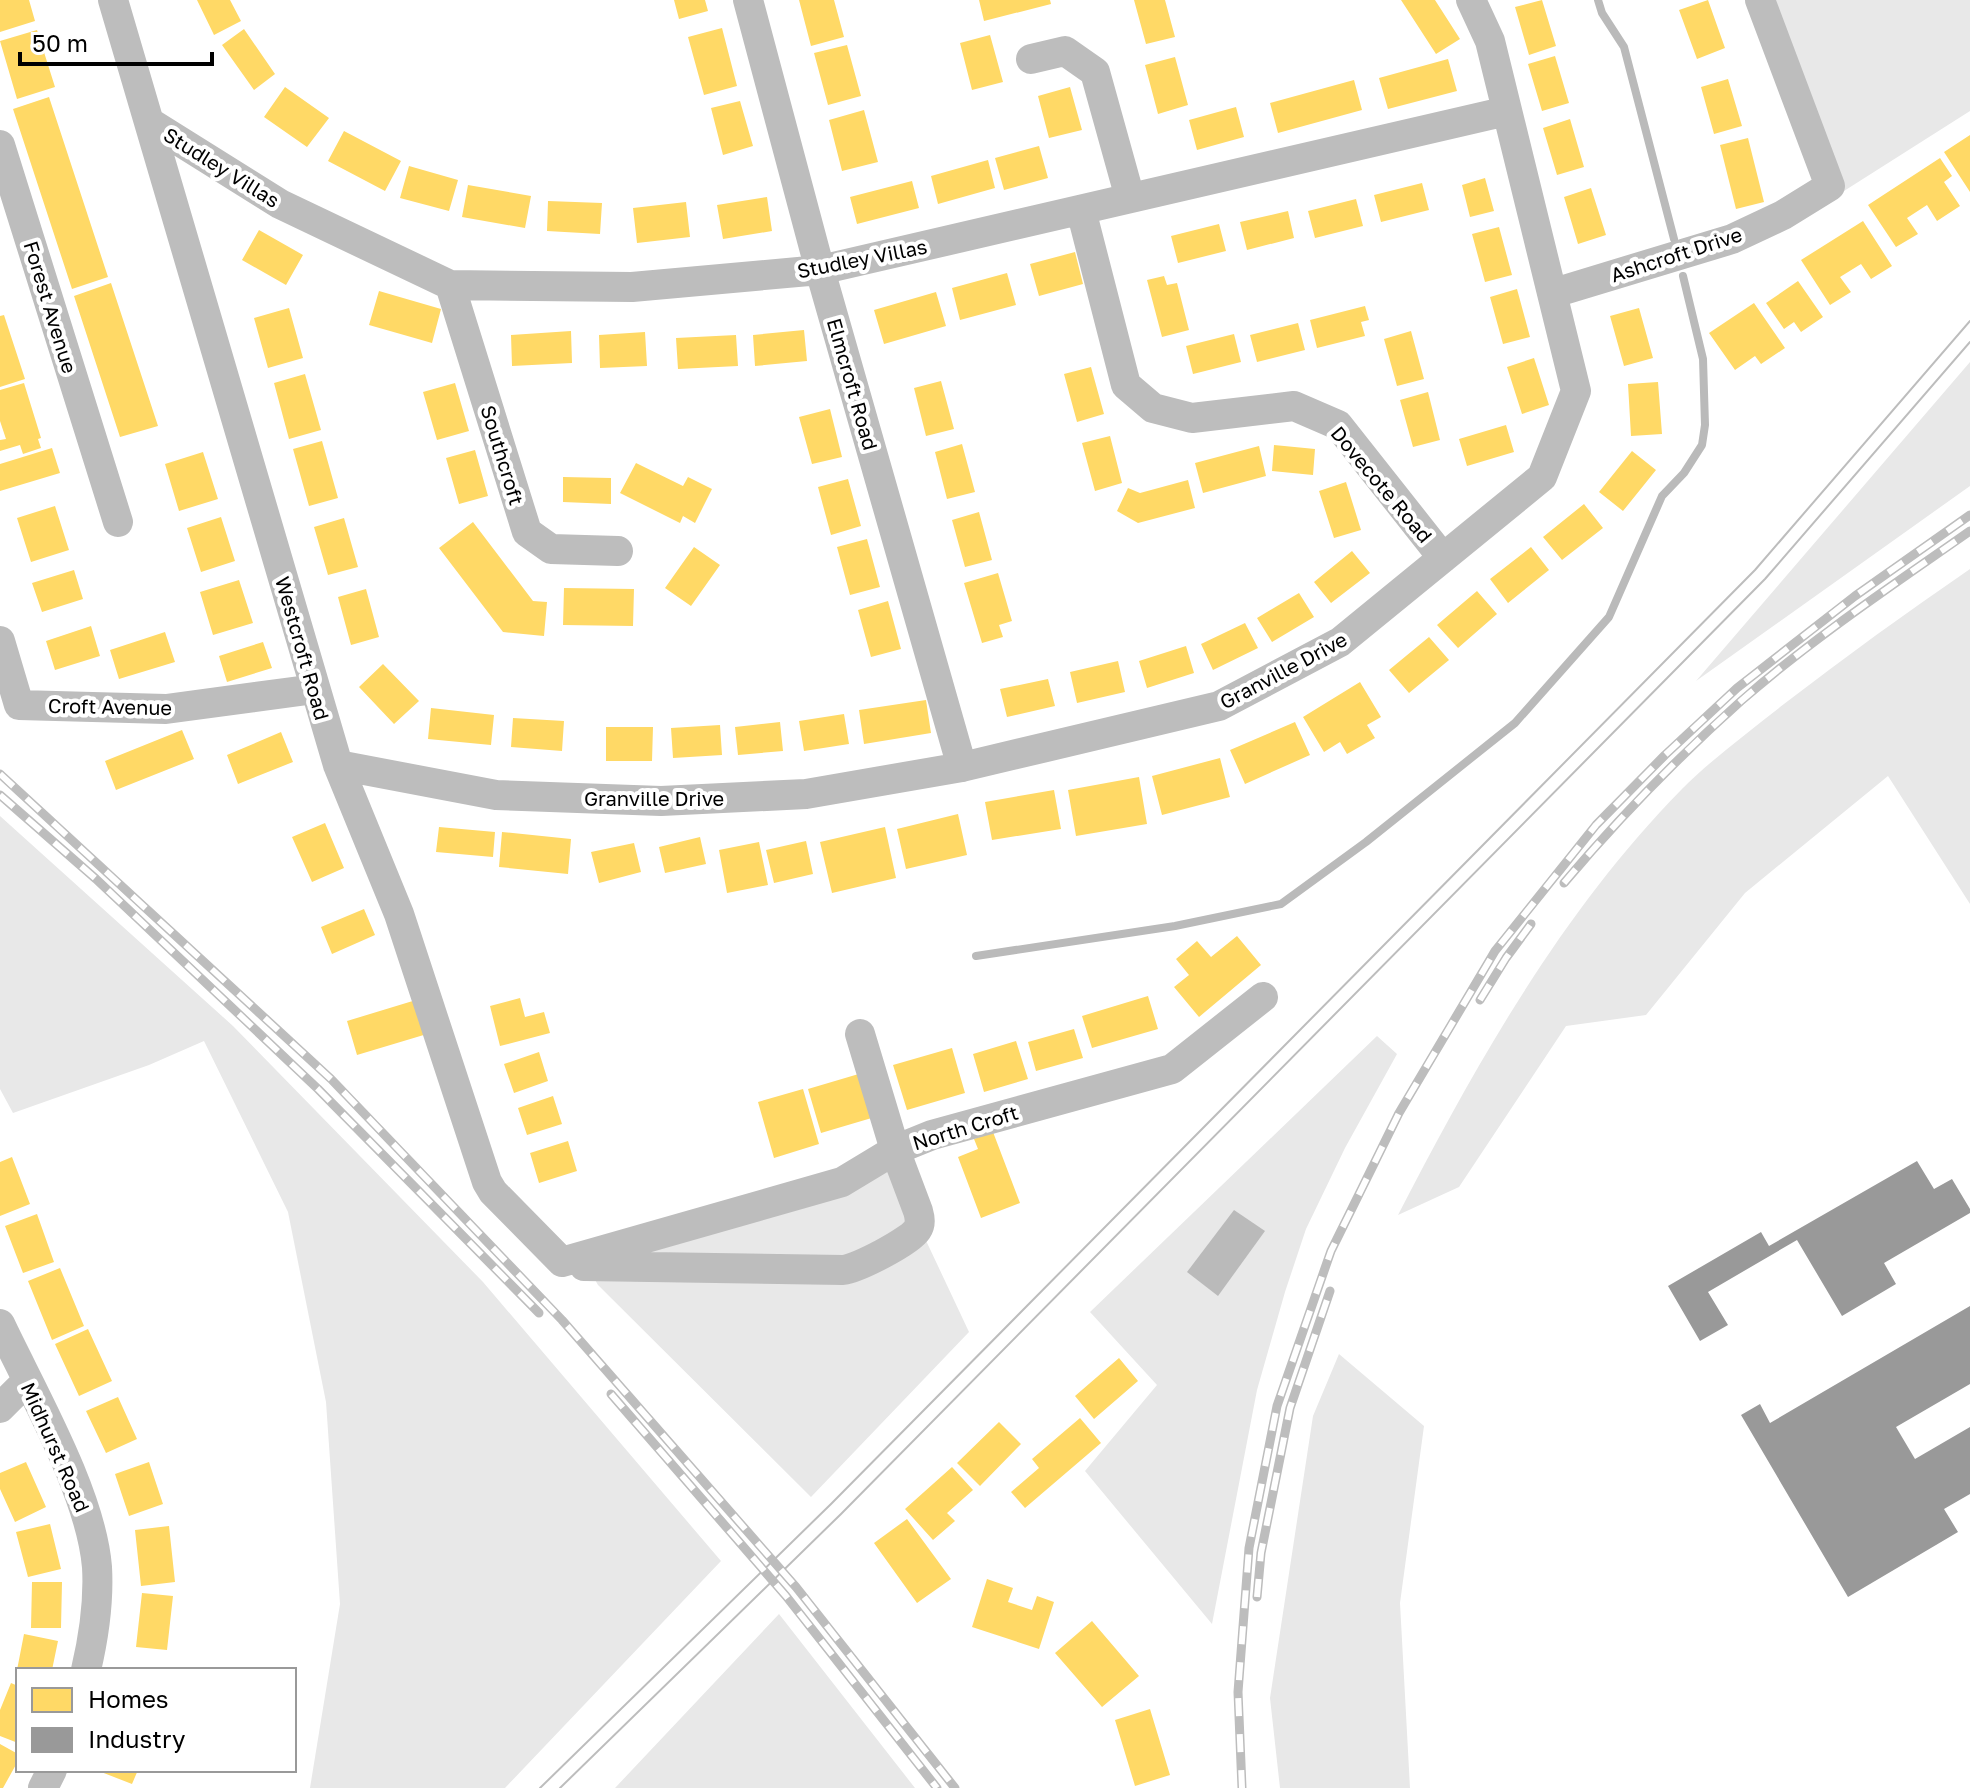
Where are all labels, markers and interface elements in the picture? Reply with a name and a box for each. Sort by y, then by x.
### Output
scale bar [20,16,212,66]
text: 50 m [32,28,88,57]
street label: Studley Villas [160,122,284,212]
street label: Ashcroft Drive [1607,221,1745,287]
street label: Studley Villas [795,234,929,282]
street label: Forest Avenue [19,238,83,376]
street label: Elmcroft Road [823,315,883,453]
street label: Southcroft [476,402,530,508]
street label: Dovecote Road [1326,421,1438,547]
street label: Westcroft Road [271,573,335,723]
street label: Granville Drive [1215,626,1351,714]
street label: Croft Avenue [48,693,172,719]
street label: Granville Drive [584,786,724,810]
street label: North Croft [909,1100,1021,1154]
street label: Midhurst Road [17,1378,95,1516]
legend [16,1668,296,1772]
text: Homes [88,1684,169,1713]
text: Industry [88,1724,185,1753]

